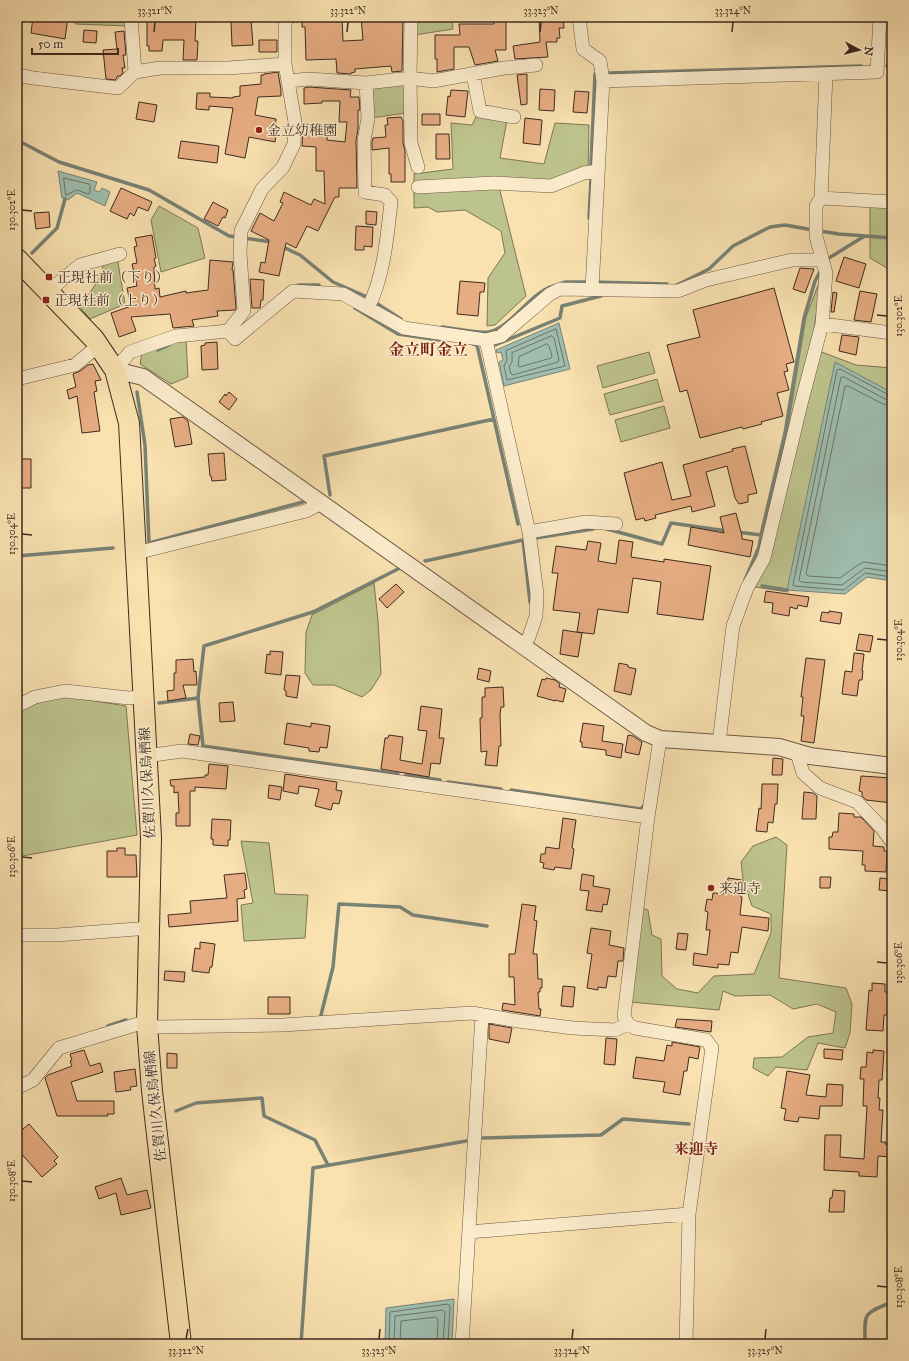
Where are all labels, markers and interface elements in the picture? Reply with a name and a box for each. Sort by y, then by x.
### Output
text: 33.321°N [137,5,173,17]
text: 33.322°N [330,5,367,17]
text: 33.323°N [523,5,559,17]
text: 33.324°N [715,5,752,17]
scale bar [32,30,118,56]
north arrow [839,30,879,70]
text: 50 m [38,37,63,51]
text: N [861,46,875,57]
place label: 金立幼稚園 [267,122,337,139]
marker: 金立幼稚園 [254,125,264,135]
text: 130.302°E [6,189,18,231]
place label: 正現社前（下り） [57,269,169,286]
marker: 正現社前（下り） [44,272,54,282]
place label: 正現社前（上り） [54,292,166,309]
marker: 正現社前（上り） [41,295,51,305]
text: 130.302°E [893,295,905,337]
district label: 金立町金立 [388,340,468,359]
text: 130.304°E [6,513,18,555]
text: 130.304°E [893,619,905,661]
street label: 佐賀川久保鳥栖線 [136,727,159,839]
text: 130.306°E [6,836,18,878]
place label: 来迎寺 [719,880,761,897]
marker: 来迎寺 [706,883,716,893]
text: 130.306°E [893,942,905,984]
street label: 佐賀川久保鳥栖線 [141,1049,170,1163]
district label: 来迎寺 [673,1140,719,1158]
text: 130.308°E [6,1160,18,1202]
text: 130.308°E [893,1266,905,1308]
text: 33.322°N [168,1345,205,1357]
text: 33.323°N [361,1345,397,1357]
text: 33.324°N [554,1345,591,1357]
text: 33.325°N [747,1345,783,1357]

